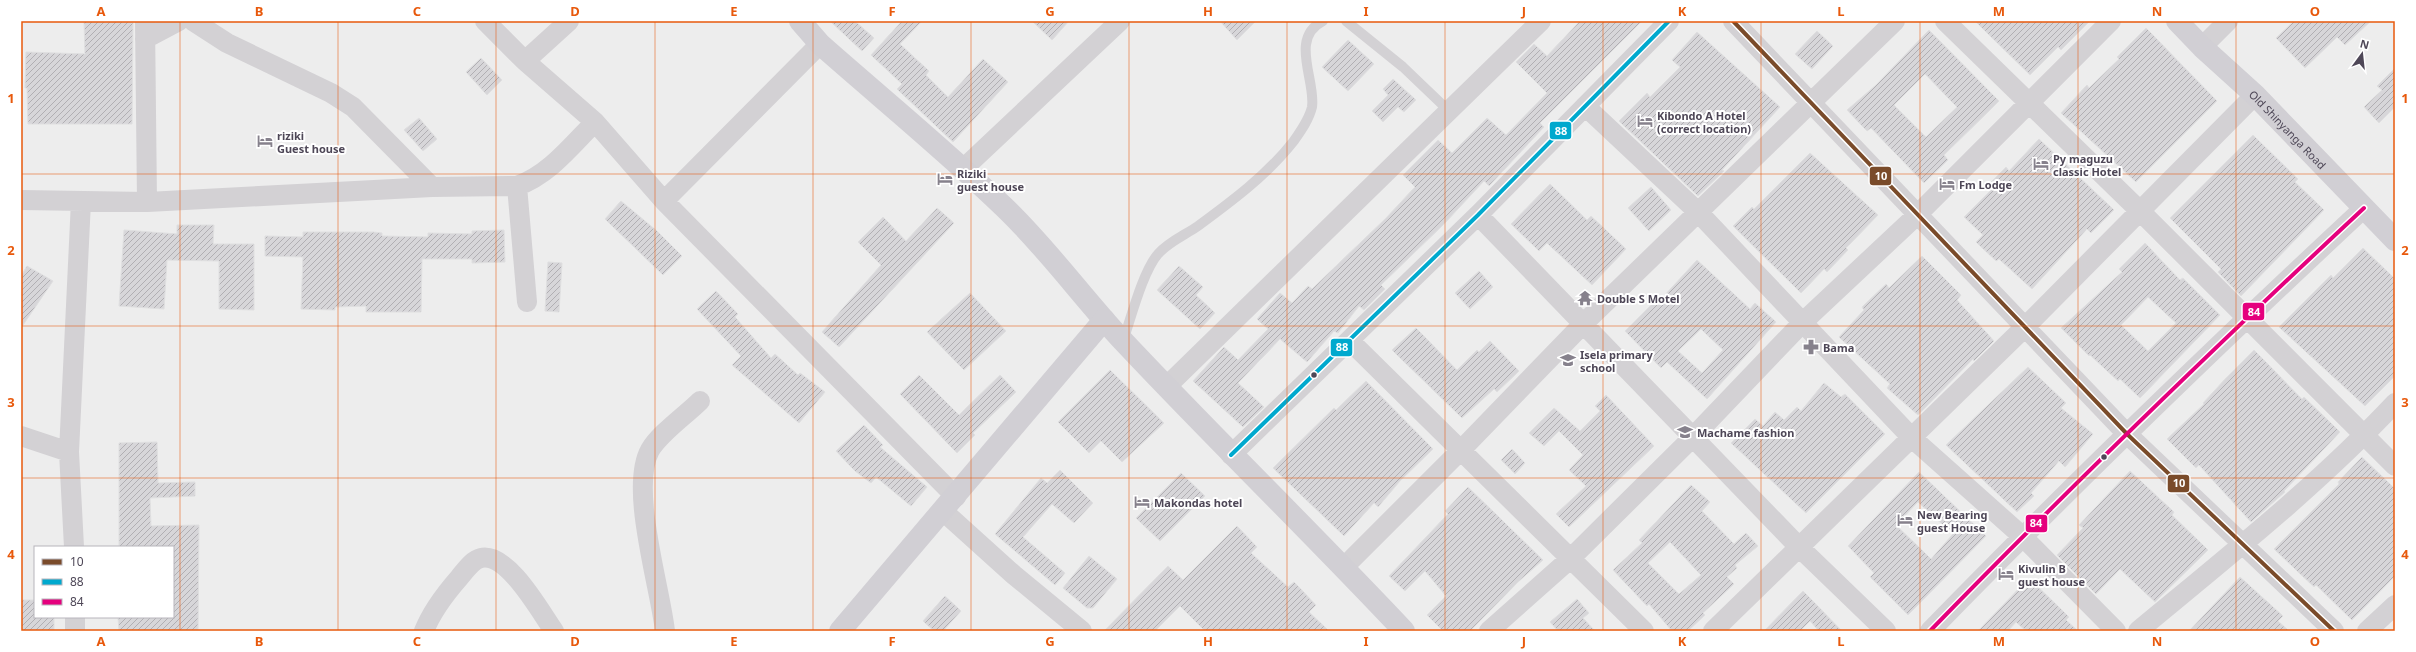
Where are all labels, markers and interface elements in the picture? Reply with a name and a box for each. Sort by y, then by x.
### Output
text: A [97,2,106,20]
text: B [255,2,263,20]
text: C [413,2,421,20]
text: D [570,2,580,20]
text: E [730,2,738,20]
text: F [888,2,896,20]
text: G [1045,2,1055,20]
text: H [1203,2,1213,20]
text: I [1363,2,1369,20]
text: J [1521,2,1526,20]
text: K [1678,2,1687,20]
text: L [1837,2,1845,20]
text: M [1993,2,2005,20]
text: N [2152,2,2162,20]
text: O [2310,2,2320,20]
north arrow [2342,34,2382,74]
text: N [2358,35,2371,52]
street label: Old Shinyanga Road [2246,86,2330,172]
text: 1 [7,89,15,107]
text: 1 [2401,89,2409,107]
place label: Kibondo A Hotel (correct location) [1657,108,1751,136]
hotel icon: Kibondo A Hotel (correct location) [1636,112,1654,130]
line badge: 88 [1549,121,1572,140]
text: 88 [1555,123,1567,138]
place label: riziki Guest house [277,128,346,156]
hotel icon: riziki Guest house [256,132,274,150]
place label: Py maguzu classic Hotel [2053,151,2121,179]
hotel icon: Py maguzu classic Hotel [2032,155,2050,173]
place label: Riziki guest house [957,166,1025,194]
line badge: 10 [1869,166,1892,186]
text: 10 [1875,168,1887,183]
hotel icon: Riziki guest house [936,170,954,188]
hotel icon: Fm Lodge [1938,175,1956,193]
place label: Fm Lodge [1959,177,2013,192]
text: 2 [7,241,15,259]
text: 2 [2401,241,2409,259]
temple icon: Double S Motel [1576,289,1594,307]
place label: Double S Motel [1597,291,1680,306]
line badge: 84 [2242,302,2265,321]
text: 84 [2248,304,2261,319]
line badge: 88 [1330,338,1353,357]
pharmacy icon: Bama [1802,338,1820,356]
text: 88 [1336,339,1348,354]
place label: Bama [1823,340,1854,355]
place label: Isela primary school [1580,347,1653,375]
school or university icon: Isela primary school [1559,351,1577,369]
unlabelled marker [1309,370,1319,380]
text: 3 [7,393,15,411]
text: 3 [2401,393,2409,411]
school or university icon: Machame fashion [1676,423,1694,441]
place label: Machame fashion [1697,425,1794,440]
unlabelled marker [2099,452,2109,462]
line badge: 10 [2167,474,2190,493]
text: 10 [2173,475,2185,490]
hotel icon: Makondas hotel [1133,493,1151,511]
place label: Makondas hotel [1154,495,1242,510]
place label: New Bearing guest House [1917,507,1987,535]
hotel icon: New Bearing guest House [1896,511,1914,529]
line badge: 84 [2025,514,2048,533]
text: 84 [2030,515,2043,530]
text: 4 [7,545,15,563]
text: 4 [2401,545,2409,563]
legend [34,546,174,618]
text: 10 [70,553,84,570]
place label: Kivulin B guest house [2018,561,2086,589]
hotel icon: Kivulin B guest house [1997,565,2015,583]
text: 88 [70,573,84,590]
text: 84 [70,593,84,610]
text: A [97,632,106,650]
text: B [255,632,263,650]
text: C [413,632,421,650]
text: D [570,632,580,650]
text: E [730,632,738,650]
text: F [888,632,896,650]
text: G [1045,632,1055,650]
text: H [1203,632,1213,650]
text: I [1363,632,1369,650]
text: J [1521,632,1526,650]
text: K [1678,632,1687,650]
text: L [1837,632,1845,650]
text: M [1993,632,2005,650]
text: N [2152,632,2162,650]
text: O [2310,632,2320,650]

